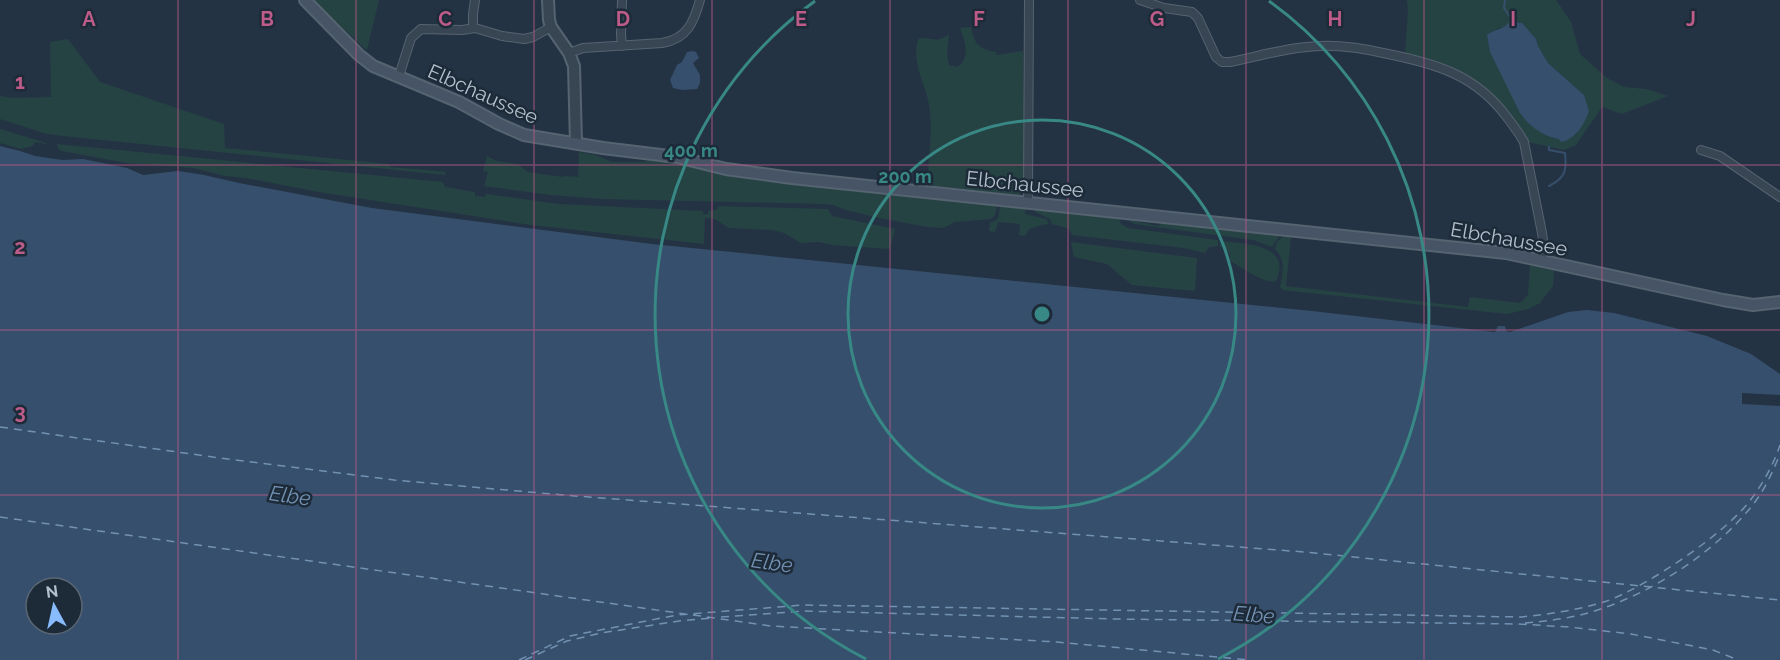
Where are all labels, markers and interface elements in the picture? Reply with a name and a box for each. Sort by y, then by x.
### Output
text: A [82,7,96,31]
text: B [260,7,274,31]
text: C [438,7,452,31]
text: D [616,7,630,31]
text: E [795,7,807,31]
text: F [973,7,985,31]
text: G [1150,7,1164,31]
text: H [1328,7,1342,31]
text: I [1510,7,1516,31]
text: J [1686,7,1696,31]
street label: Elbchaussee [424,59,542,129]
text: 1 [15,70,25,94]
text: 400 m [664,140,718,161]
text: 200 m [878,166,932,187]
street label: Elbchaussee [965,166,1085,202]
street label: Elbchaussee [1449,217,1570,261]
text: 2 [14,235,26,259]
centre of rings [1032,304,1052,324]
text: 3 [14,400,26,424]
water label: Elbe [268,480,312,511]
water label: Elbe [750,547,794,578]
north arrow [24,576,84,636]
text: N [45,581,59,602]
water label: Elbe [1232,600,1276,629]

